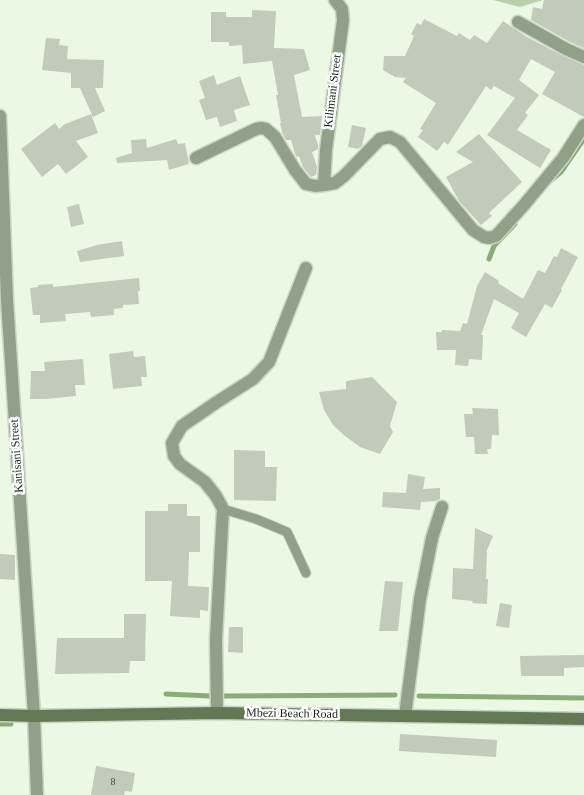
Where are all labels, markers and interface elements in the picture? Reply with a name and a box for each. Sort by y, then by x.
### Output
street label: Kilimani Street [321,54,345,128]
street label: Kanisani Street [7,419,27,493]
street label: Mbezi Beach Road [246,706,338,722]
house number: 8 [110,776,116,788]

